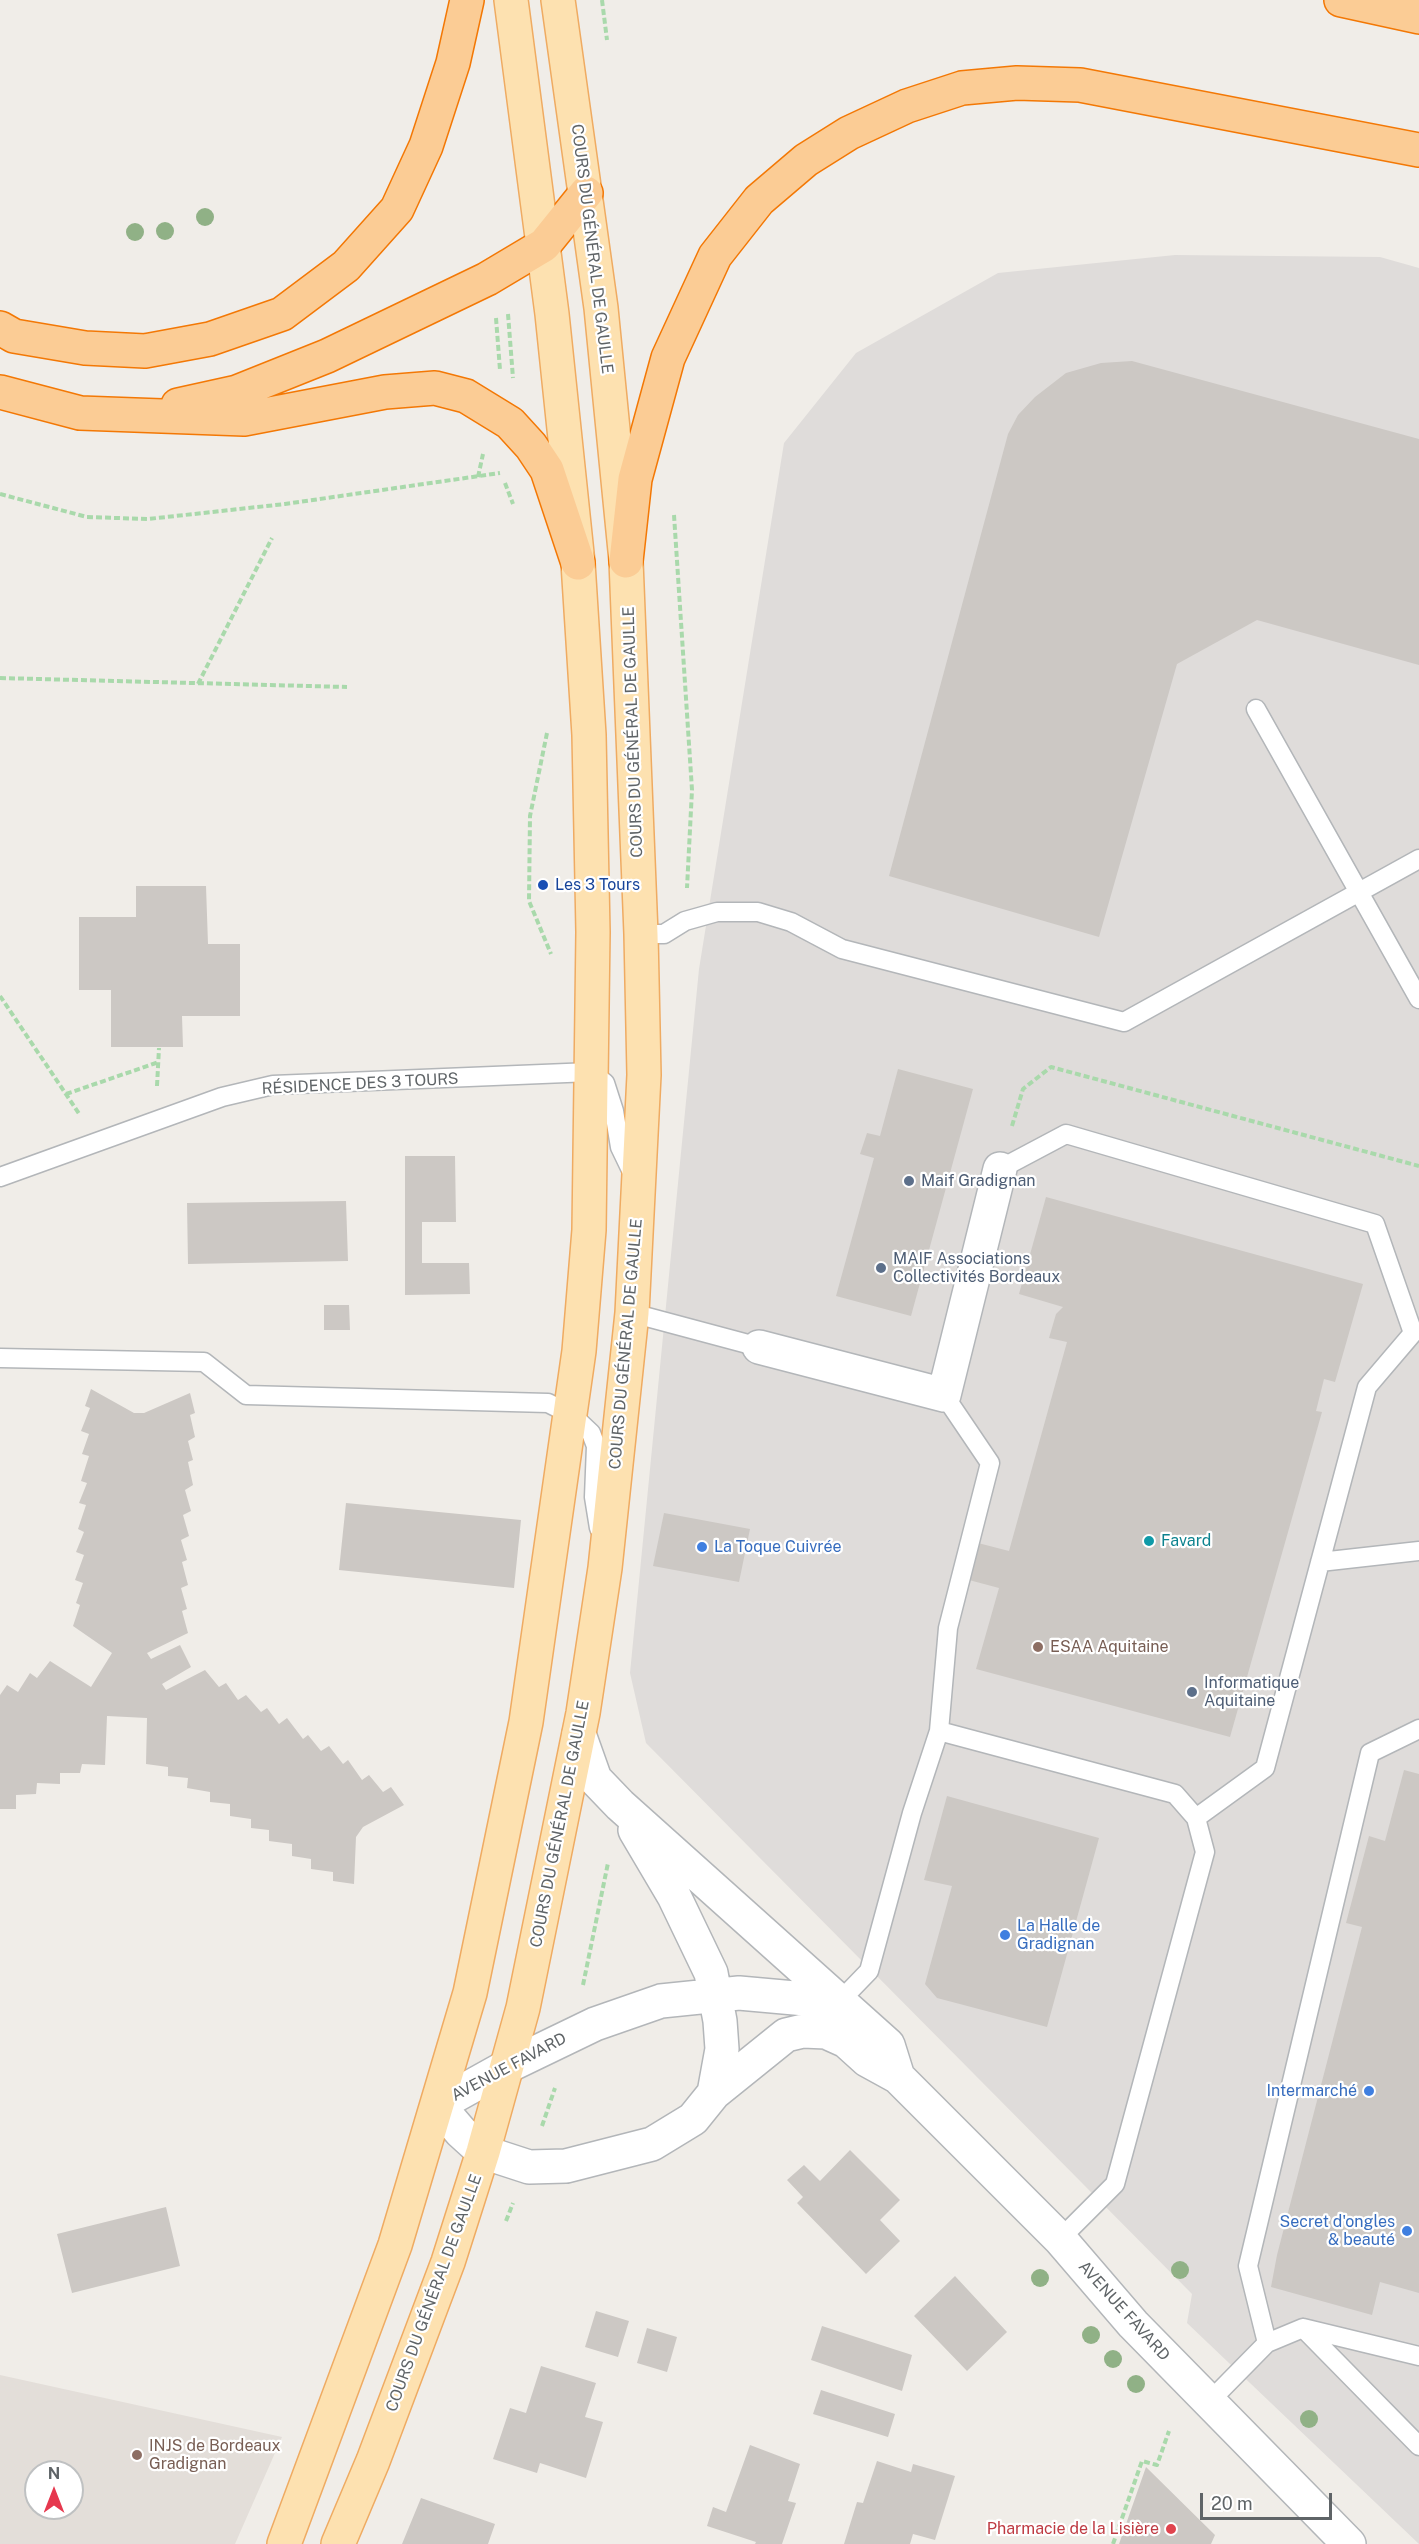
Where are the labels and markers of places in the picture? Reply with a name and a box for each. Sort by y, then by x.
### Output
place label: Les 3 Tours [555,875,640,895]
marker: Les 3 Tours [536,878,550,892]
place label: Maif Gradignan [921,1171,1036,1191]
marker: Maif Gradignan [902,1174,916,1188]
place label: MAIF Associations Collectivités Bordeaux [893,1249,1060,1287]
marker: MAIF Associations Collectivités Bordeaux [874,1261,888,1275]
place label: Favard [1161,1531,1211,1551]
marker: Favard [1142,1534,1156,1548]
place label: La Toque Cuivrée [714,1537,842,1557]
marker: La Toque Cuivrée [695,1540,709,1554]
place label: ESAA Aquitaine [1050,1637,1169,1657]
marker: ESAA Aquitaine [1031,1640,1045,1654]
place label: Informatique Aquitaine [1204,1673,1299,1711]
marker: Informatique Aquitaine [1185,1685,1199,1699]
place label: La Halle de Gradignan [1017,1916,1100,1954]
marker: La Halle de Gradignan [998,1928,1012,1942]
place label: Intermarché [1267,2081,1357,2101]
marker: Intermarché [1362,2084,1376,2098]
place label: Secret d'ongles & beauté [1280,2212,1395,2250]
marker: Secret d'ongles & beauté [1400,2224,1414,2238]
place label: INJS de Bordeaux Gradignan [149,2436,281,2474]
marker: INJS de Bordeaux Gradignan [130,2448,144,2462]
place label: Pharmacie de la Lisière [987,2519,1159,2539]
marker: Pharmacie de la Lisière [1164,2522,1178,2536]

